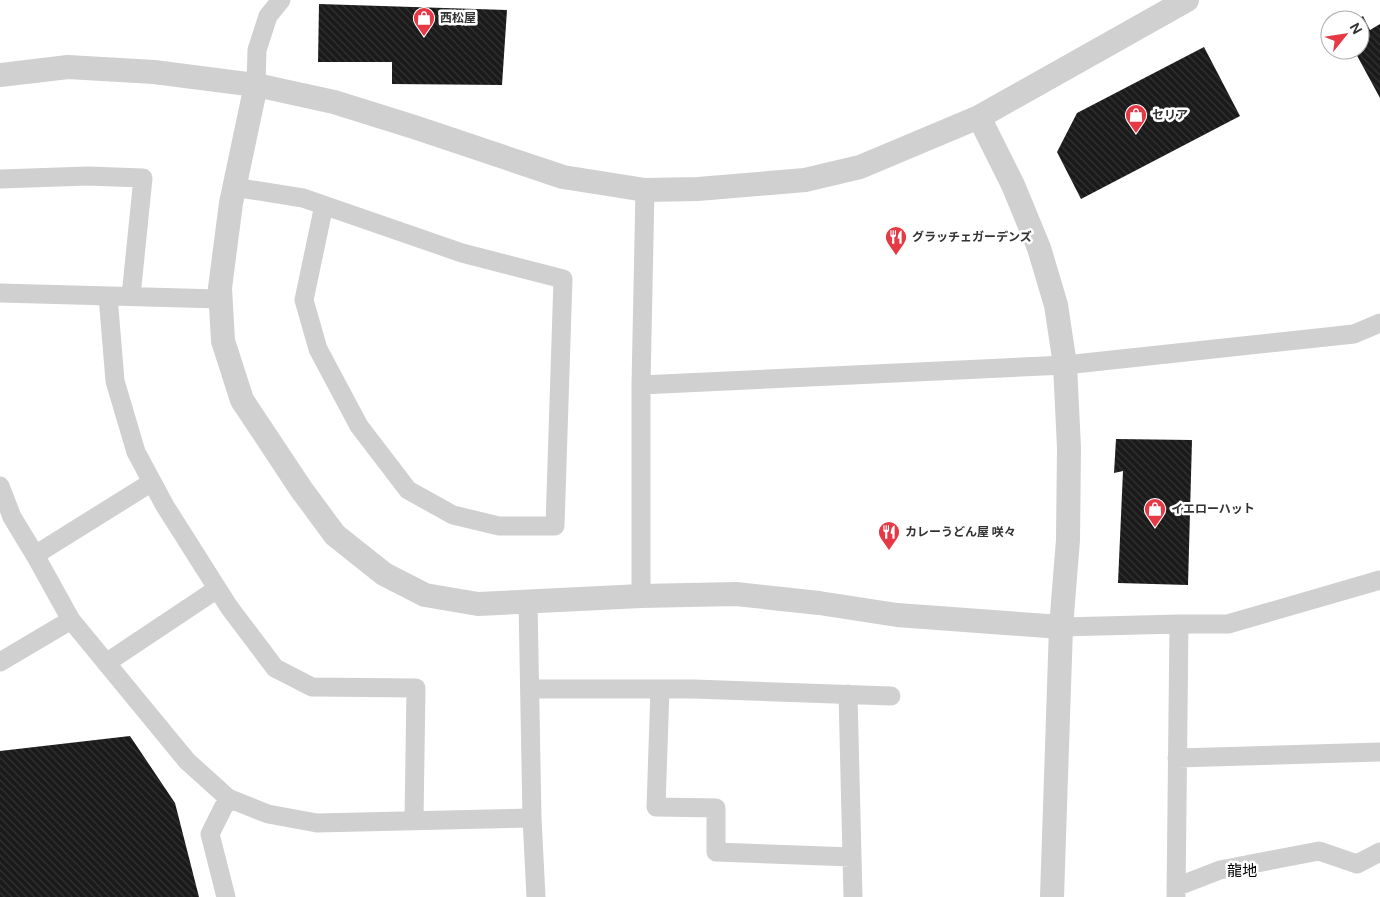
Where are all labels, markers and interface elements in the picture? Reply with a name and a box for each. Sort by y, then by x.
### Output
shop icon: 西松屋 [412,6,436,37]
place label: 西松屋 [440,10,476,26]
north arrow [1320,10,1370,60]
text: N [1346,20,1367,37]
shop icon: セリア [1124,103,1148,134]
place label: セリア [1152,107,1188,123]
restaurant icon: グラッチェガーデンズ [884,225,908,256]
place label: グラッチェガーデンズ [912,229,1032,245]
shop icon: イエローハット [1143,497,1167,528]
place label: イエローハット [1171,501,1255,517]
restaurant icon: カレーうどん屋 咲々 [877,520,901,551]
place label: カレーうどん屋 咲々 [905,524,1016,540]
district label: 龍地 [1227,861,1257,881]

